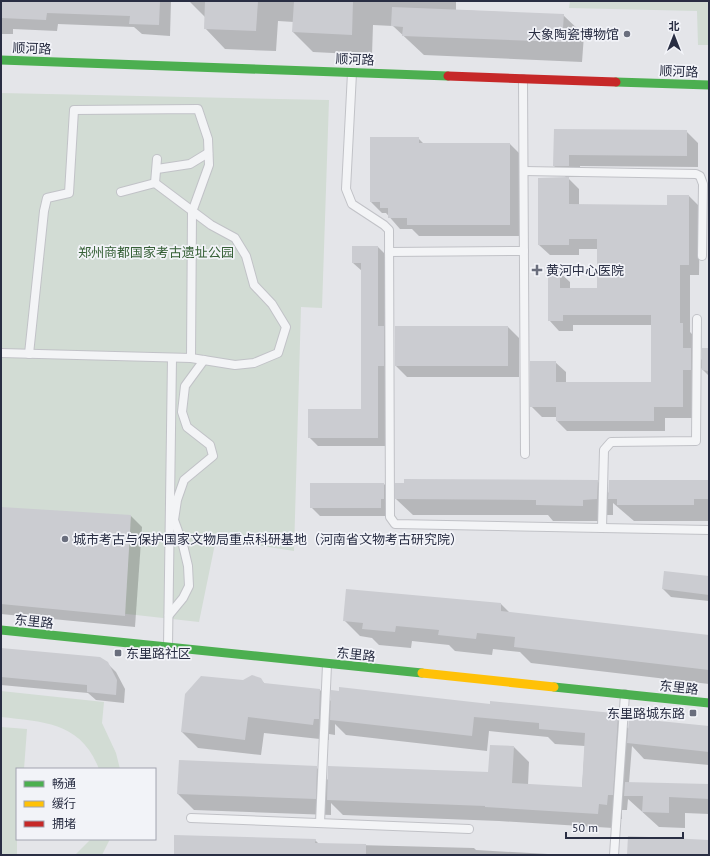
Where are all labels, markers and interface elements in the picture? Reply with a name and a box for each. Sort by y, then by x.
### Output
north arrow [654,16,694,56]
text: 北 [669,19,680,33]
place label: 大象陶瓷博物馆 [528,26,619,43]
marker: 大象陶瓷博物馆 [622,29,632,39]
street label: 顺河路 [12,39,52,58]
street label: 顺河路 [335,50,375,69]
street label: 顺河路 [659,62,699,81]
park label: 郑州商都国家考古遗址公园 [78,244,234,261]
place label: 黄河中心医院 [546,262,624,279]
marker: 黄河中心医院 [531,264,543,276]
place label: 城市考古与保护国家文物局重点科研基地（河南省文物考古研究院） [73,531,463,548]
marker: 城市考古与保护国家文物局重点科研基地（河南省文物考古研究院） [60,534,70,544]
street label: 东里路 [14,611,54,632]
street label: 东里路 [336,644,376,665]
place label: 东里路社区 [126,645,191,662]
marker: 东里路社区 [113,648,123,658]
street label: 东里路 [659,677,699,698]
place label: 东里路城东路 [607,705,685,722]
marker: 东里路城东路 [688,708,698,718]
legend [16,768,156,840]
text: 畅通 [52,776,76,791]
text: 缓行 [52,796,76,811]
scale bar [566,814,683,840]
text: 拥堵 [52,816,76,831]
text: 50 m [572,820,598,835]

